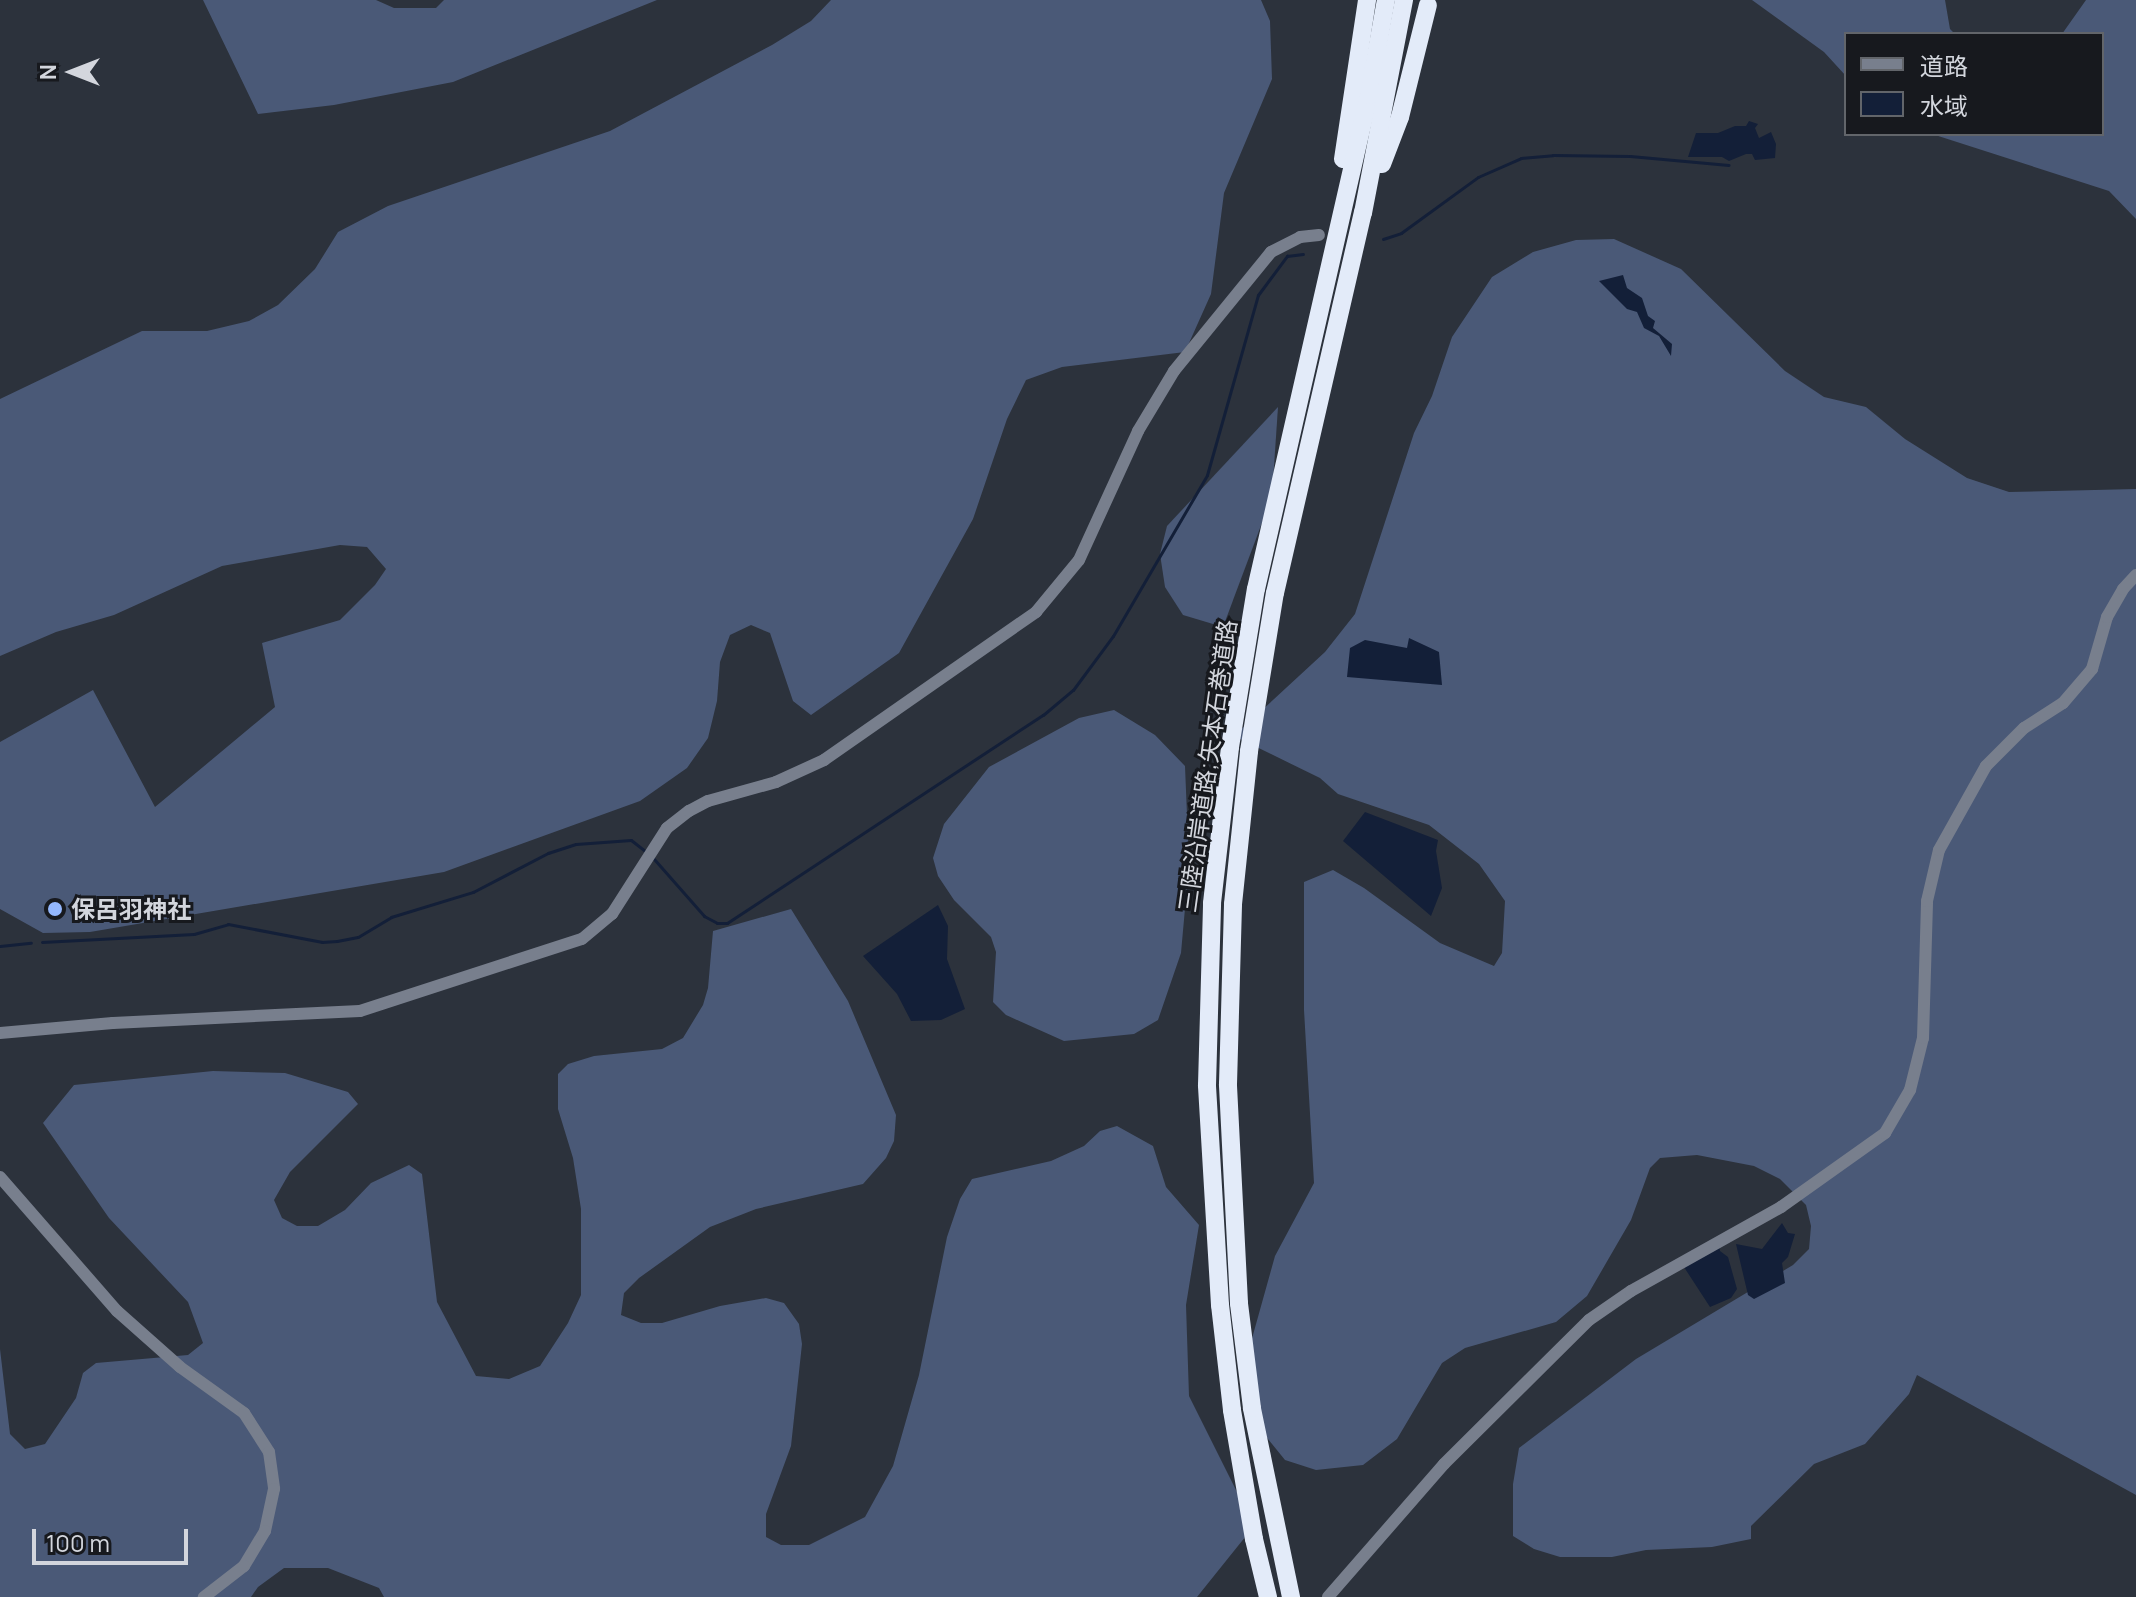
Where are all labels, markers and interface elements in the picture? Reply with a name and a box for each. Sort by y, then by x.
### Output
north arrow [32,32,112,112]
legend [1844,32,2104,136]
text: 道路 [1920,49,1968,82]
text: N [33,64,63,80]
text: 水域 [1920,89,1968,122]
street label: 三陸沿岸道路;矢本石巻道路 [1172,618,1242,914]
place label: 保呂羽神社 [71,895,191,923]
marker: 保呂羽神社 [46,900,64,918]
scale bar [36,1513,192,1563]
text: 100 m [46,1526,110,1559]

